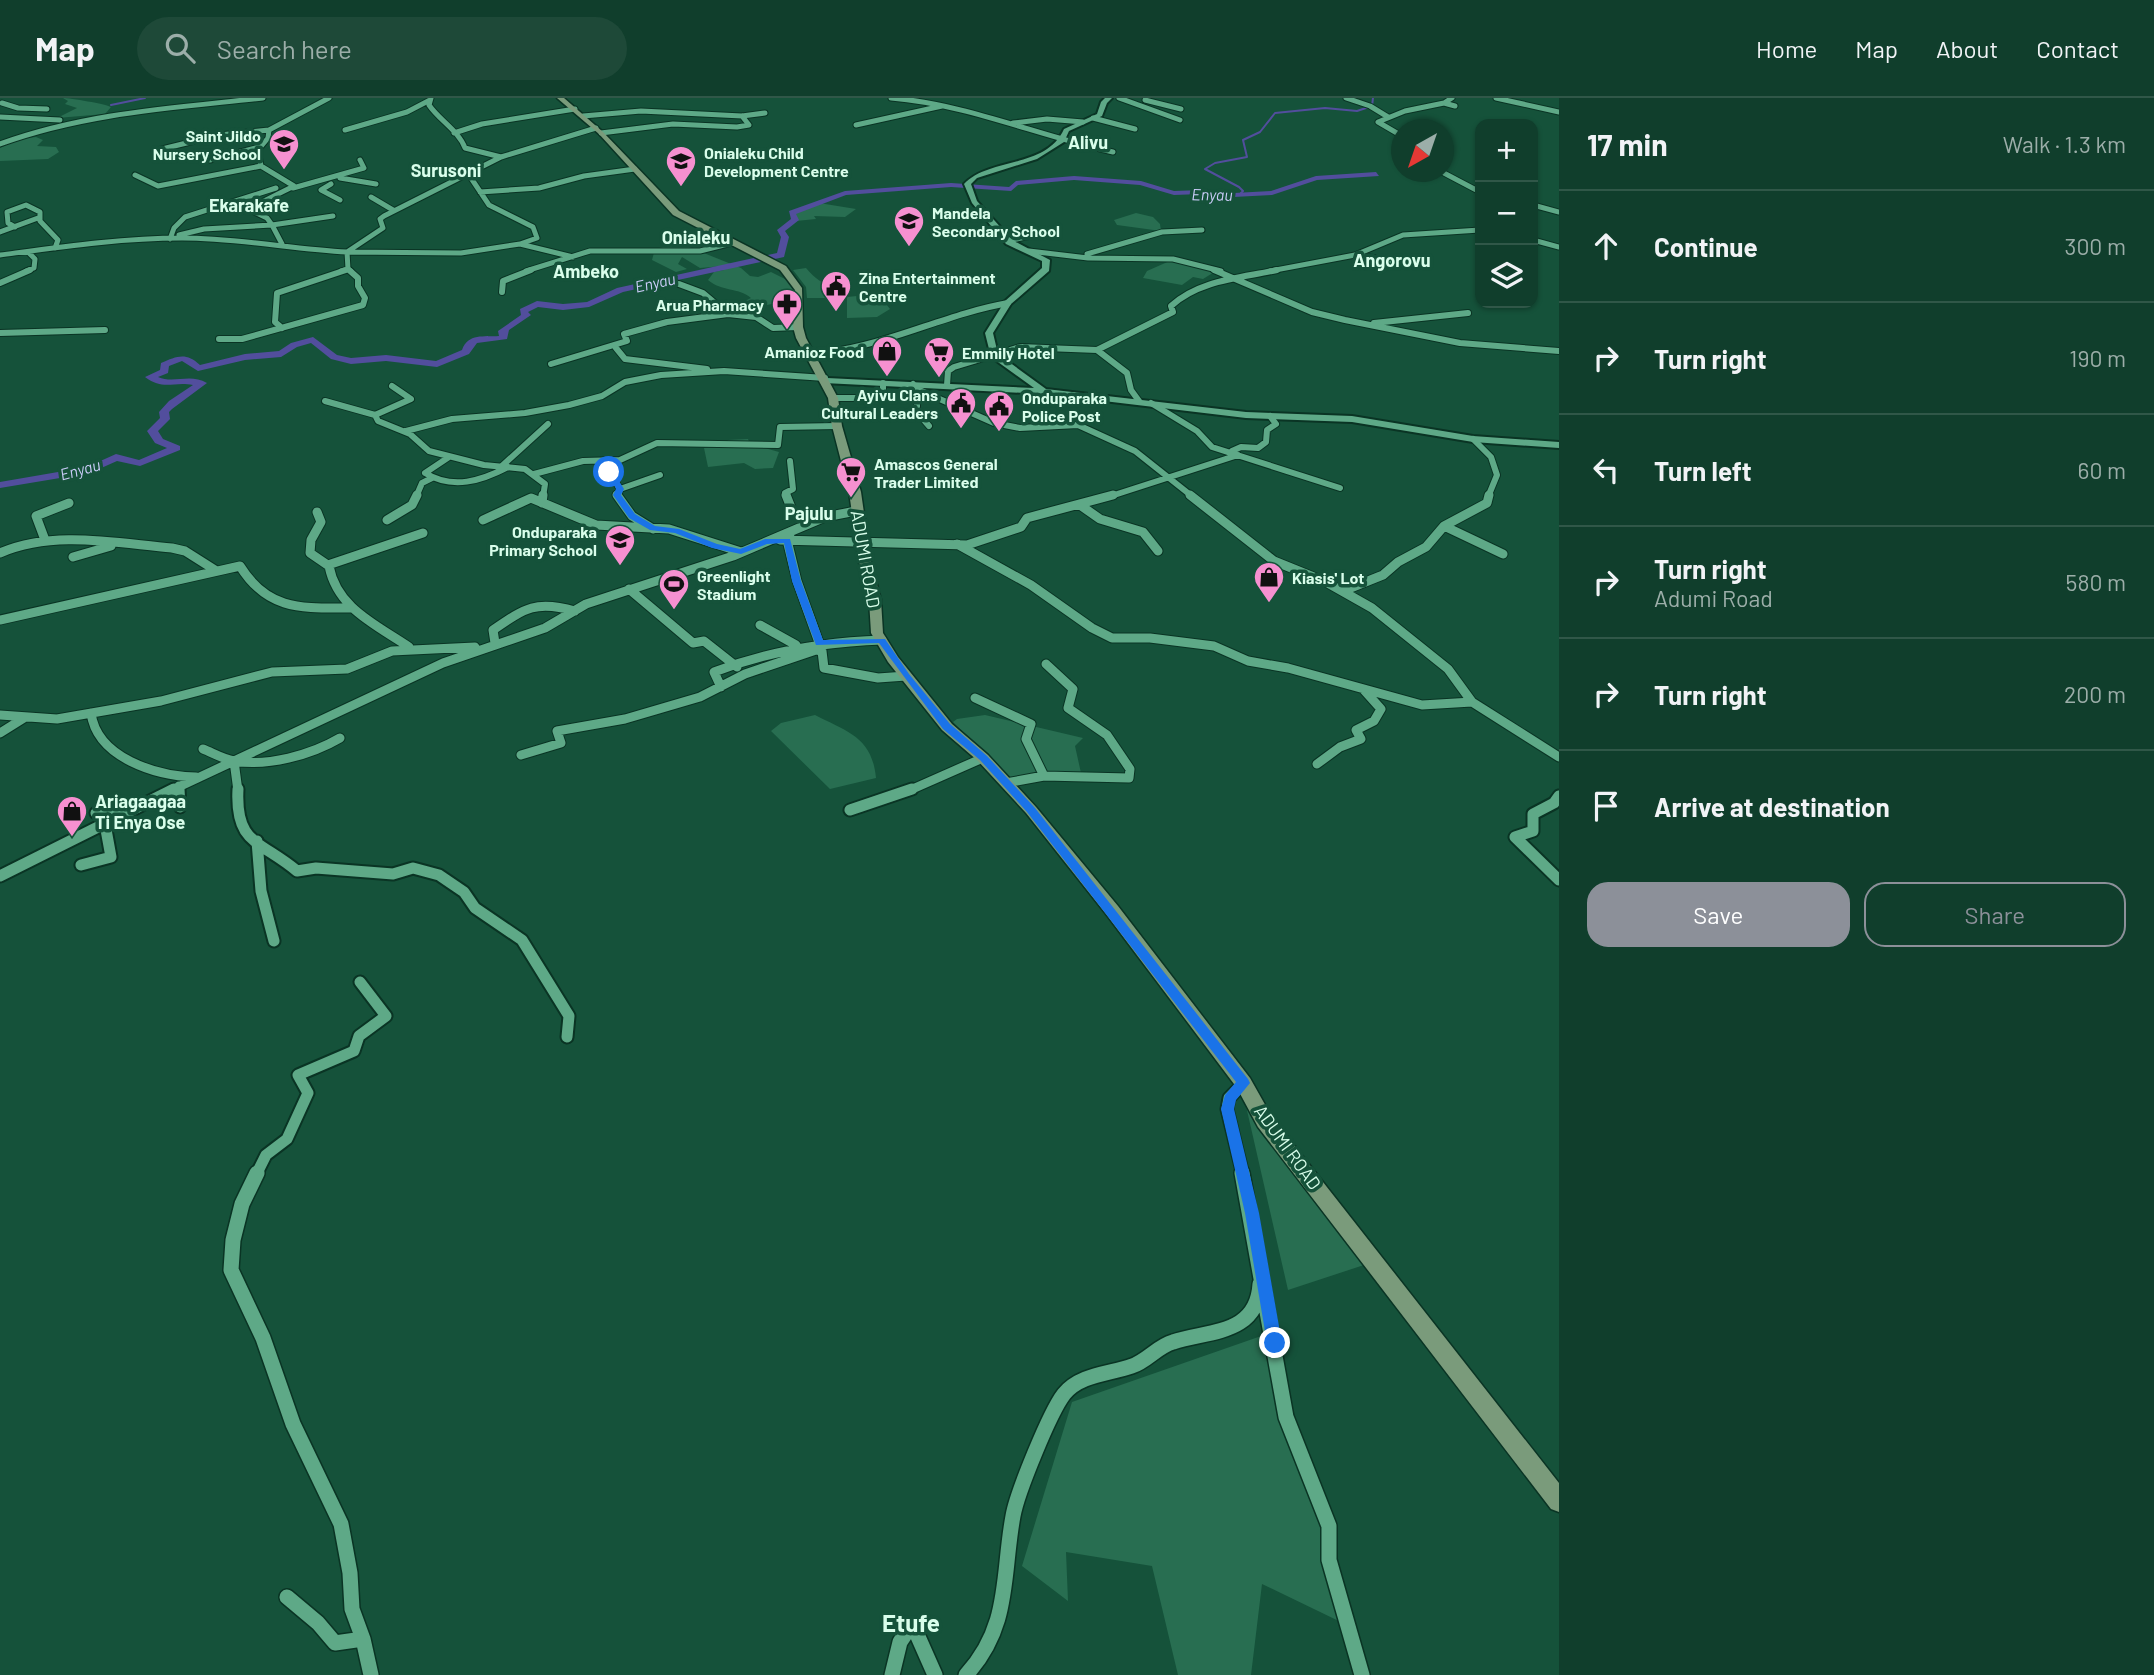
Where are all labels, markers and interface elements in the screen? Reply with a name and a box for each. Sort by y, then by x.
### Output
search box [137,17,627,80]
text: Map [35,28,95,68]
icon: search [161,29,199,67]
text: Search here [217,33,352,64]
text: Home [1756,34,1817,63]
text: Map [1855,34,1898,63]
text: About [1936,34,1998,63]
text: Contact [2036,34,2119,63]
north arrow [1391,119,1454,182]
map controls [1475,119,1538,308]
button: + [1475,119,1538,182]
place label: Saint Jildo Nursery School [153,126,261,163]
text: 17 min [1587,126,1668,162]
school or university icon: Saint Jildo Nursery School [267,127,301,171]
text: Walk · 1.3 km [2003,130,2126,158]
district label: Alivu [1068,131,1108,153]
place label: Onialeku Child Development Centre [704,143,849,180]
school or university icon: Onialeku Child Development Centre [664,144,698,188]
district label: Surusoni [411,159,481,181]
button: − [1475,182,1538,245]
water label: Enyau [1191,184,1233,204]
district label: Ekarakafe [209,194,289,216]
place label: Mandela Secondary School [932,203,1060,240]
school or university icon: Mandela Secondary School [892,204,926,248]
district label: Onialeku [662,226,730,248]
icon: ahead [1587,227,1625,265]
text: Continue [1654,231,1758,262]
text: 300 m [2065,232,2126,260]
button: layers [1475,245,1538,308]
district label: Angorovu [1353,249,1431,271]
district label: Ambeko [553,260,619,282]
water label: Enyau [633,268,677,296]
place label: Zina Entertainment Centre [859,268,996,305]
public building icon: Zina Entertainment Centre [819,269,853,313]
pharmacy icon: Arua Pharmacy [770,287,804,331]
place label: Arua Pharmacy [656,295,764,314]
shop icon: Amanioz Food [870,334,904,378]
supermarket icon: Emmily Hotel [922,335,956,379]
icon: right [1587,339,1625,377]
place label: Amanioz Food [764,342,864,361]
place label: Emmily Hotel [962,343,1055,362]
text: Turn right [1654,343,1767,374]
text: 190 m [2069,344,2126,372]
place label: Ayivu Clans Cultural Leaders [821,385,938,422]
public building icon: Ayivu Clans Cultural Leaders [944,386,978,430]
place label: Onduparaka Police Post [1022,388,1107,425]
public building icon: Onduparaka Police Post [982,389,1016,433]
icon: left [1587,451,1625,489]
water label: Enyau [58,454,102,484]
place label: Amascos General Trader Limited [874,454,998,491]
supermarket icon: Amascos General Trader Limited [834,455,868,499]
text: Turn left [1654,455,1752,486]
route start [593,456,624,487]
text: 60 m [2078,456,2126,484]
district label: Pajulu [785,502,833,524]
street label: ADUMI ROAD [847,508,885,610]
place label: Onduparaka Primary School [489,522,597,559]
school or university icon: Onduparaka Primary School [603,523,637,567]
text: Turn right [1654,553,1767,584]
shop icon: Kiasis' Lot [1252,560,1286,604]
icon: right [1587,563,1625,601]
place label: Greenlight Stadium [697,566,771,603]
sports icon: Greenlight Stadium [657,567,691,611]
place label: Kiasis' Lot [1292,568,1364,587]
text: 580 m [2066,568,2126,596]
text: Adumi Road [1654,584,1773,612]
icon: right [1587,675,1625,713]
text: Turn right [1654,679,1767,710]
text: 200 m [2064,680,2126,708]
icon: arrive [1587,787,1625,825]
place label: Ariagaagaa Ti Enya Ose [95,790,186,833]
text: Arrive at destination [1654,791,1890,822]
shop icon: Ariagaagaa Ti Enya Ose [55,794,89,838]
button: Save [1587,882,1850,947]
button: Share [1864,882,2126,947]
street label: ADUMI ROAD [1250,1100,1326,1194]
route end [1259,1327,1290,1358]
district label: Etufe [882,1608,940,1637]

